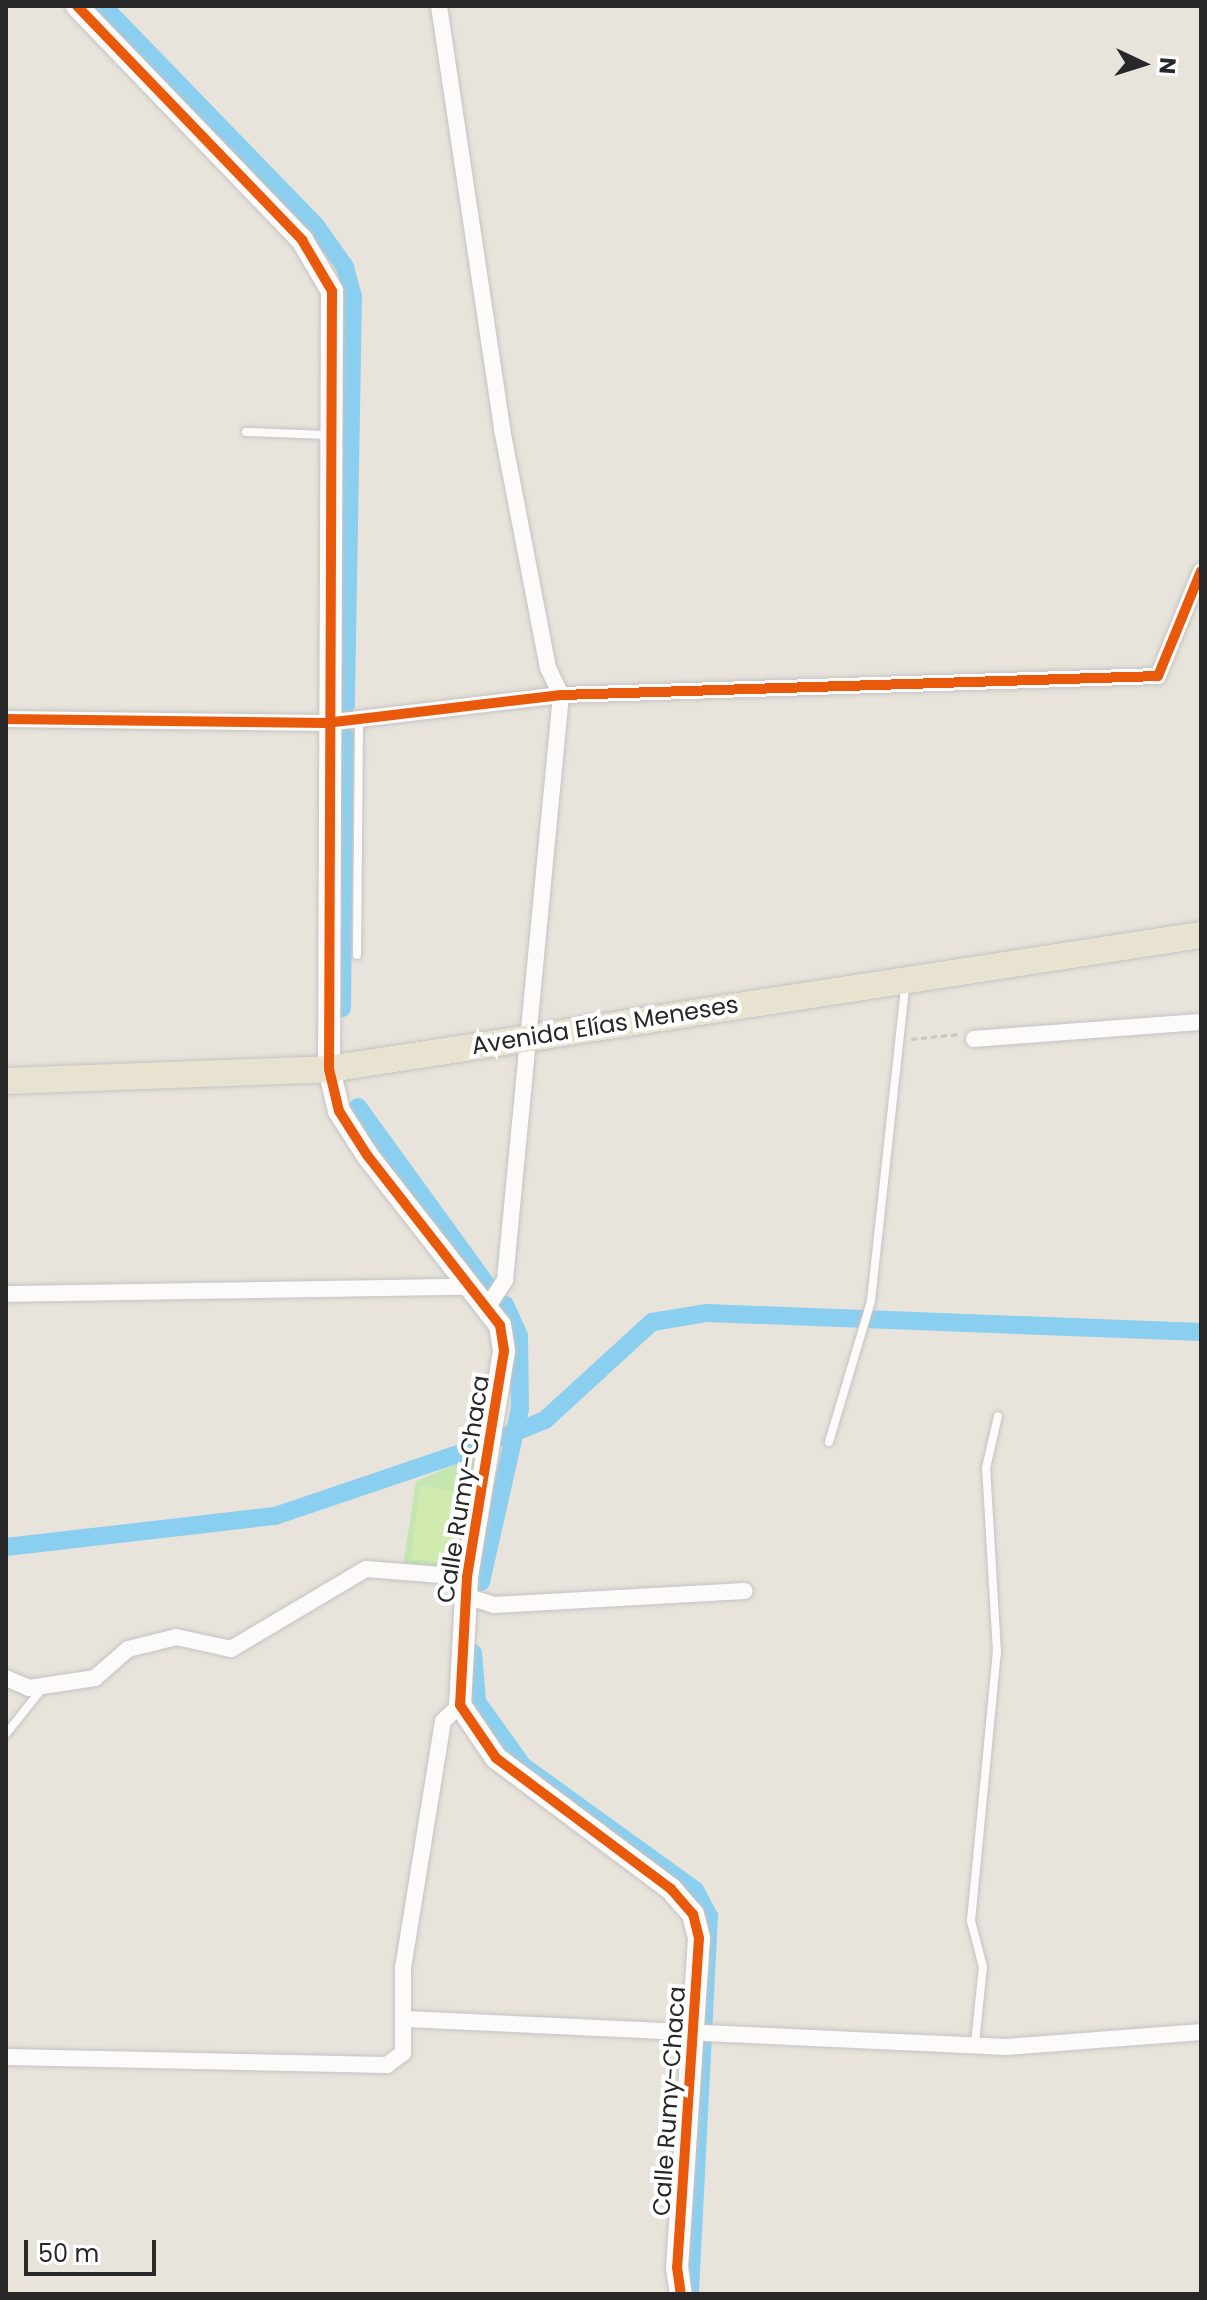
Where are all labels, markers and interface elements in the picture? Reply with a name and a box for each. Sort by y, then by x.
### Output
north arrow [1103,24,1183,104]
text: N [1151,56,1183,75]
street label: Avenida Elías Meneses [470,990,740,1060]
street label: Calle Rumy-Chaca [431,1373,495,1605]
street label: Calle Rumy-Chaca [647,1985,691,2217]
scale bar [28,2224,160,2274]
text: 50 m [38,2237,99,2270]

